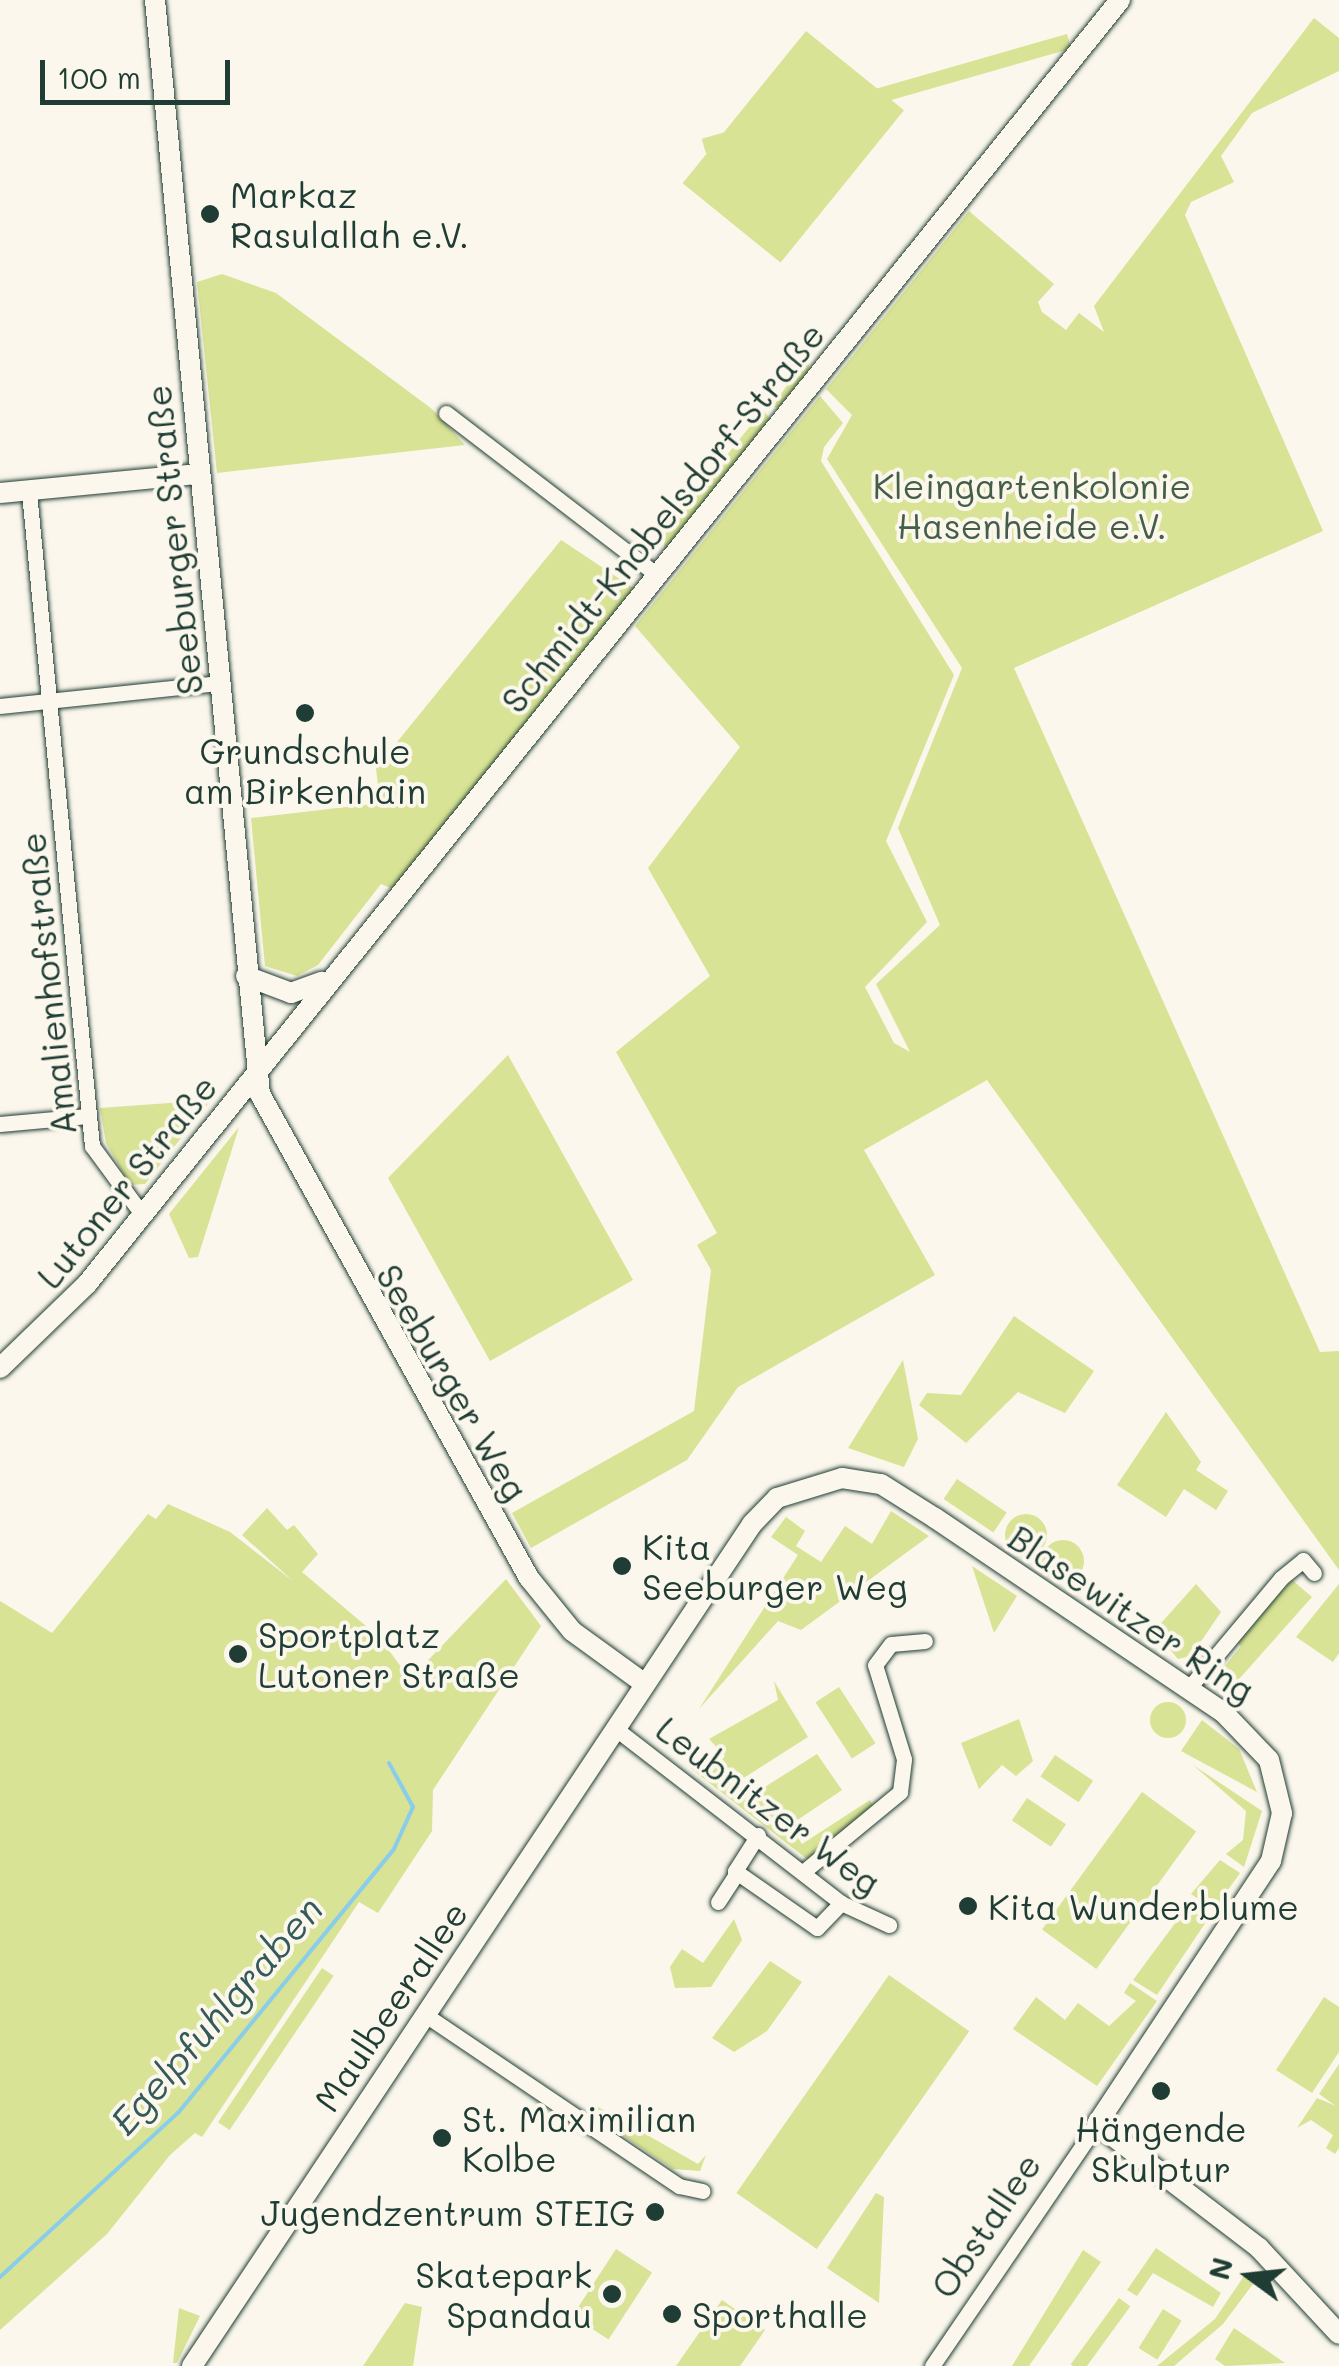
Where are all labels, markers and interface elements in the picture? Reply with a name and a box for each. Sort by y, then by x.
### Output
scale bar [45,40,235,102]
text: 100 m [57,57,141,97]
place label: Markaz Rasulallah e.V. [230,173,469,255]
marker: Markaz Rasulallah e.V. [199,203,221,225]
street label: Schmidt-Knobelsdorf-Straße [492,314,832,720]
street label: Seeburger Straße [136,383,210,697]
park label: Kleingartenkolonie Hasenheide e.V. [873,464,1191,546]
marker: Grundschule am Birkenhain [294,702,316,724]
place label: Grundschule am Birkenhain [184,729,426,811]
street label: Amalienhofstraße [10,831,84,1137]
street label: Lutoner Straße [27,1066,225,1296]
street label: Seeburger Weg [368,1257,538,1507]
street label: Blasewitzer Ring [1001,1515,1263,1711]
place label: Kita Seeburger Weg [642,1525,907,1607]
marker: Kita Seeburger Weg [611,1555,633,1577]
place label: Sportplatz Lutoner Straße [258,1613,520,1695]
marker: Sportplatz Lutoner Straße [227,1643,249,1665]
street label: Leubnitzer Weg [649,1707,889,1903]
place label: Kita Wunderblume [988,1885,1299,1927]
water label: Egelpfuhlgraben [100,1887,332,2143]
street label: Maulbeerallee [305,1893,475,2119]
marker: Kita Wunderblume [957,1895,979,1917]
marker: Hängende Skulptur [1150,2080,1172,2102]
place label: St. Maximilian Kolbe [462,2097,696,2179]
place label: Hängende Skulptur [1075,2107,1247,2189]
marker: St. Maximilian Kolbe [431,2127,453,2149]
street label: Obstallee [921,2145,1049,2305]
place label: Jugendzentrum STEIG [261,2191,635,2233]
marker: Jugendzentrum STEIG [644,2201,666,2223]
north arrow [1199,2226,1299,2326]
place label: Skatepark Spandau [415,2253,592,2335]
text: N [1200,2253,1240,2283]
marker: Skatepark Spandau [601,2283,623,2305]
place label: Sporthalle [692,2293,868,2335]
marker: Sporthalle [661,2303,683,2325]

